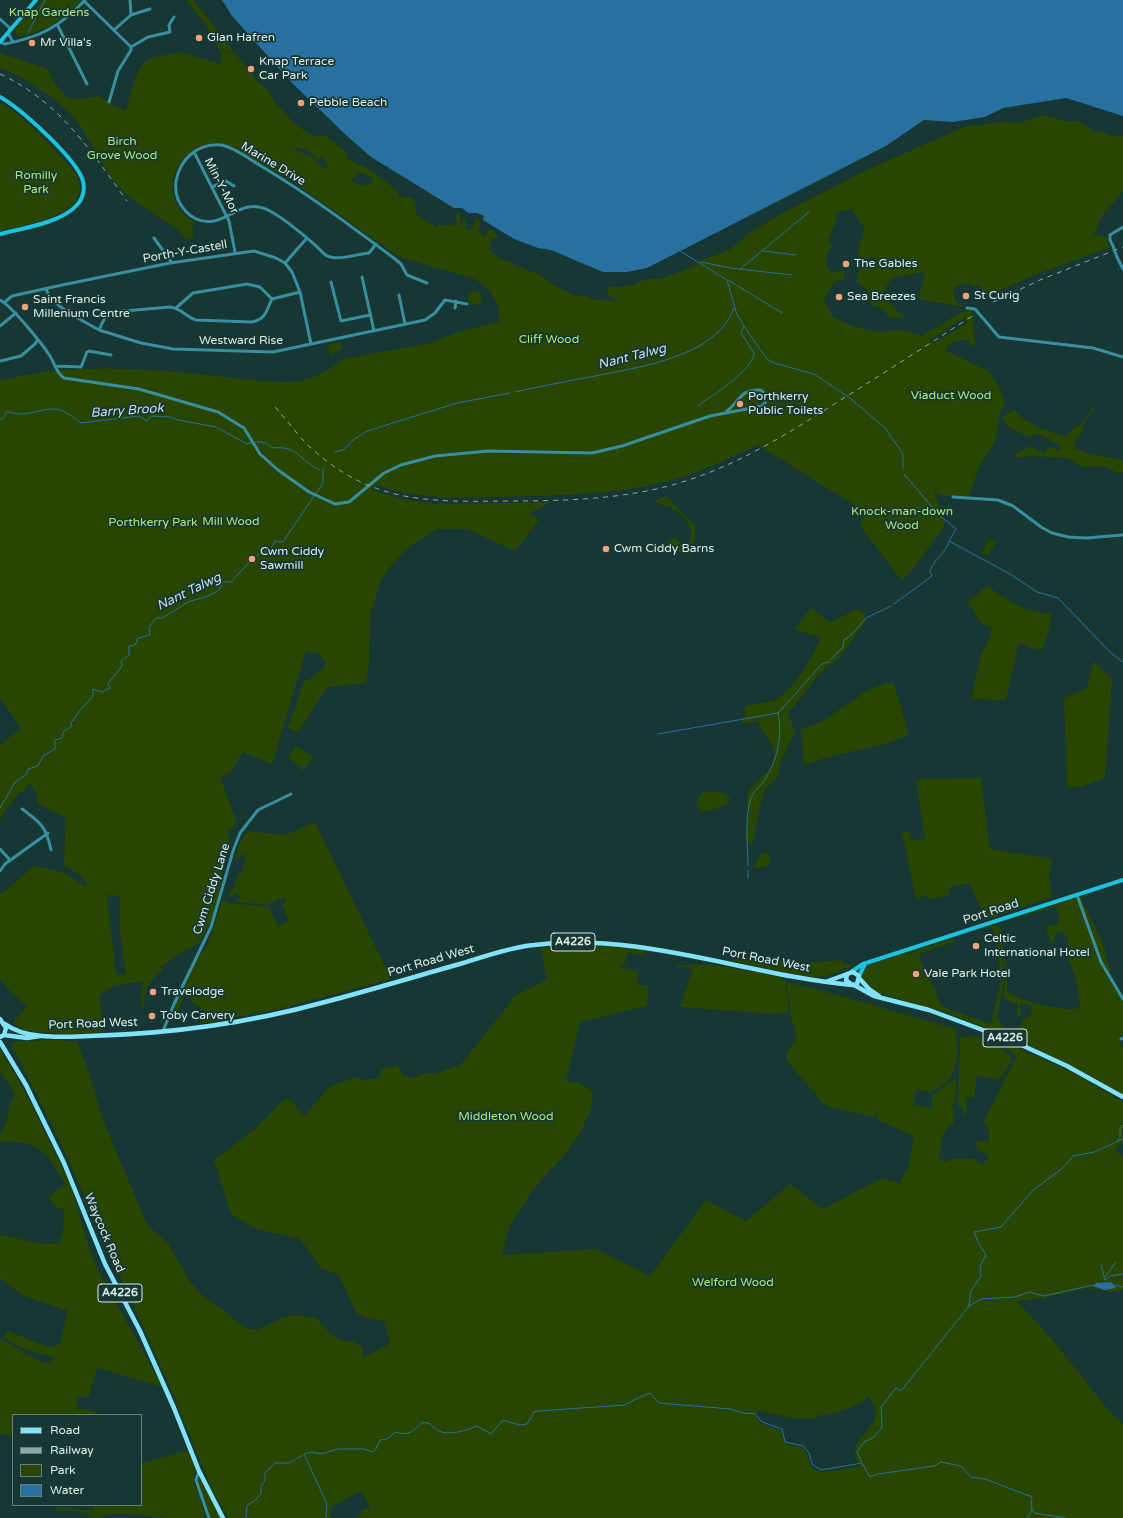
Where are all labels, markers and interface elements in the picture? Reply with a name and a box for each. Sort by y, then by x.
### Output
park label: Knap Gardens [9,6,89,20]
place label: Glan Hafren [207,31,275,45]
marker: Glan Hafren [194,33,204,43]
place label: Mr Villa's [40,36,92,50]
marker: Mr Villa's [27,38,37,48]
place label: Knap Terrace Car Park [259,55,334,83]
marker: Knap Terrace Car Park [246,64,256,74]
place label: Pebble Beach [309,96,387,110]
marker: Pebble Beach [296,98,306,108]
park label: Birch Grove Wood [87,135,157,163]
street label: Marine Drive [238,139,308,189]
street label: Min-Y-Mor [201,156,241,216]
park label: Romilly Park [15,169,57,197]
street label: Porth-Y-Castell [142,237,228,267]
place label: The Gables [854,257,917,271]
marker: The Gables [841,259,851,269]
place label: St Curig [974,289,1020,303]
place label: Sea Breezes [847,290,916,304]
marker: St Curig [961,291,971,301]
marker: Sea Breezes [834,292,844,302]
place label: Saint Francis Millenium Centre [33,293,130,321]
marker: Saint Francis Millenium Centre [20,302,30,312]
park label: Cliff Wood [519,333,579,347]
street label: Westward Rise [199,334,283,348]
water label: Nant Talwg [596,341,668,373]
park label: Viaduct Wood [911,389,991,403]
place label: Porthkerry Public Toilets [748,390,823,418]
marker: Porthkerry Public Toilets [735,399,745,409]
water label: Barry Brook [90,401,164,421]
park label: Knock-man-down Wood [851,505,953,533]
park label: Mill Wood [202,515,260,529]
park label: Porthkerry Park [108,516,198,530]
place label: Cwm Ciddy Barns [614,542,714,556]
marker: Cwm Ciddy Barns [601,544,611,554]
place label: Cwm Ciddy Sawmill [260,545,324,573]
marker: Cwm Ciddy Sawmill [247,554,257,564]
water label: Nant Talwg [154,570,224,614]
street label: Cwm Ciddy Lane [190,842,234,936]
street label: Port Road [961,896,1021,928]
place label: Celtic International Hotel [984,932,1090,960]
road number: A4226 [551,933,595,951]
marker: Celtic International Hotel [971,941,981,951]
street label: Port Road West [386,942,476,980]
street label: Port Road West [721,944,811,976]
place label: Vale Park Hotel [924,967,1010,981]
marker: Vale Park Hotel [911,969,921,979]
place label: Travelodge [161,985,224,999]
marker: Travelodge [148,987,158,997]
place label: Toby Carvery [160,1009,235,1023]
marker: Toby Carvery [147,1011,157,1021]
street label: Port Road West [48,1015,138,1033]
road number: A4226 [983,1029,1027,1047]
park label: Middleton Wood [458,1110,554,1124]
street label: Waycock Road [81,1191,127,1275]
park label: Welford Wood [692,1276,774,1290]
road number: A4226 [98,1284,142,1302]
legend [12,1414,142,1506]
text: Road [50,1423,80,1437]
text: Railway [50,1443,94,1457]
text: Park [50,1463,76,1477]
text: Water [50,1483,84,1497]

